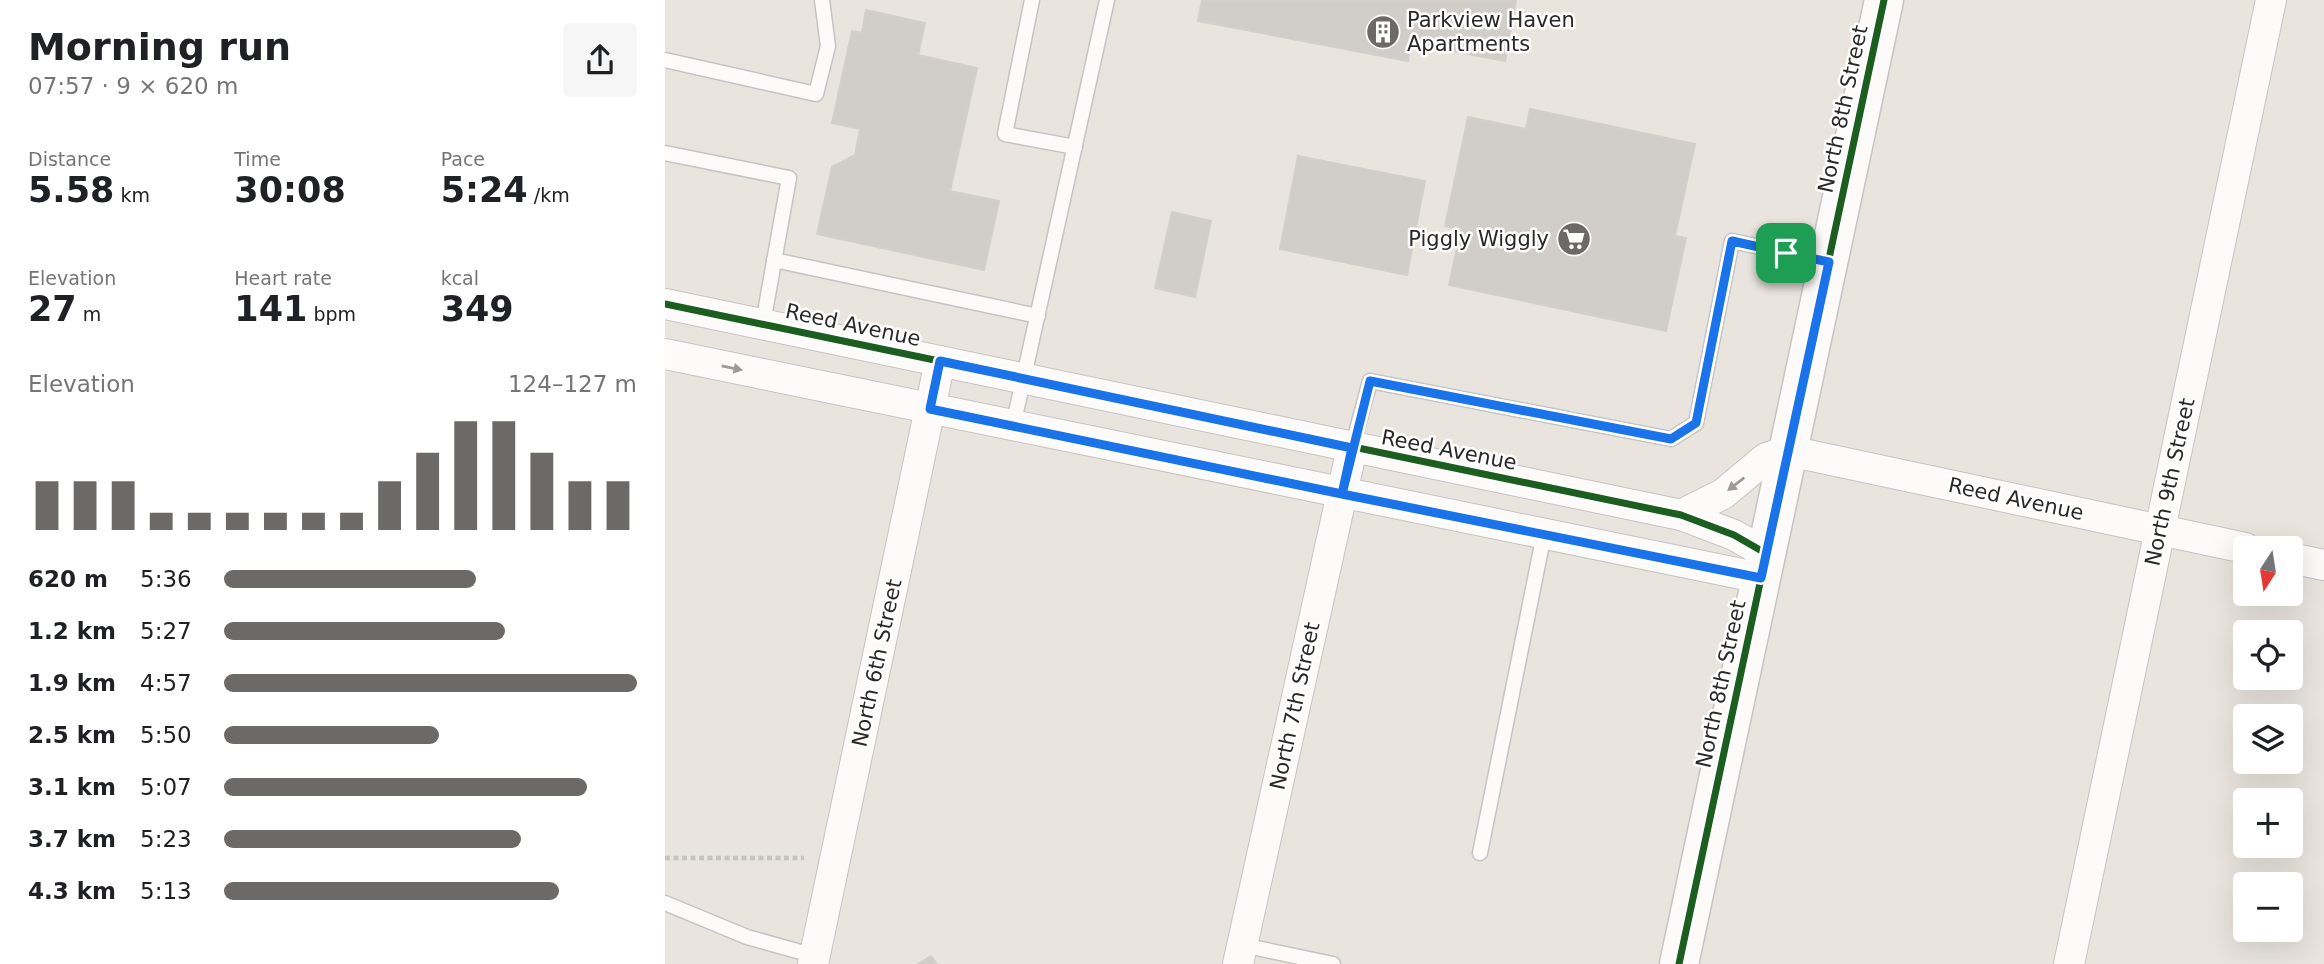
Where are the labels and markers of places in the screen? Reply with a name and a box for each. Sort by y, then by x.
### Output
place label: Parkview Haven Apartments [1407,8,1575,56]
building icon: Parkview Haven Apartments [1364,13,1402,51]
supermarket icon: Piggly Wiggly [1555,220,1593,258]
pin [1756,223,1816,283]
place label: Piggly Wiggly [1408,227,1549,251]

